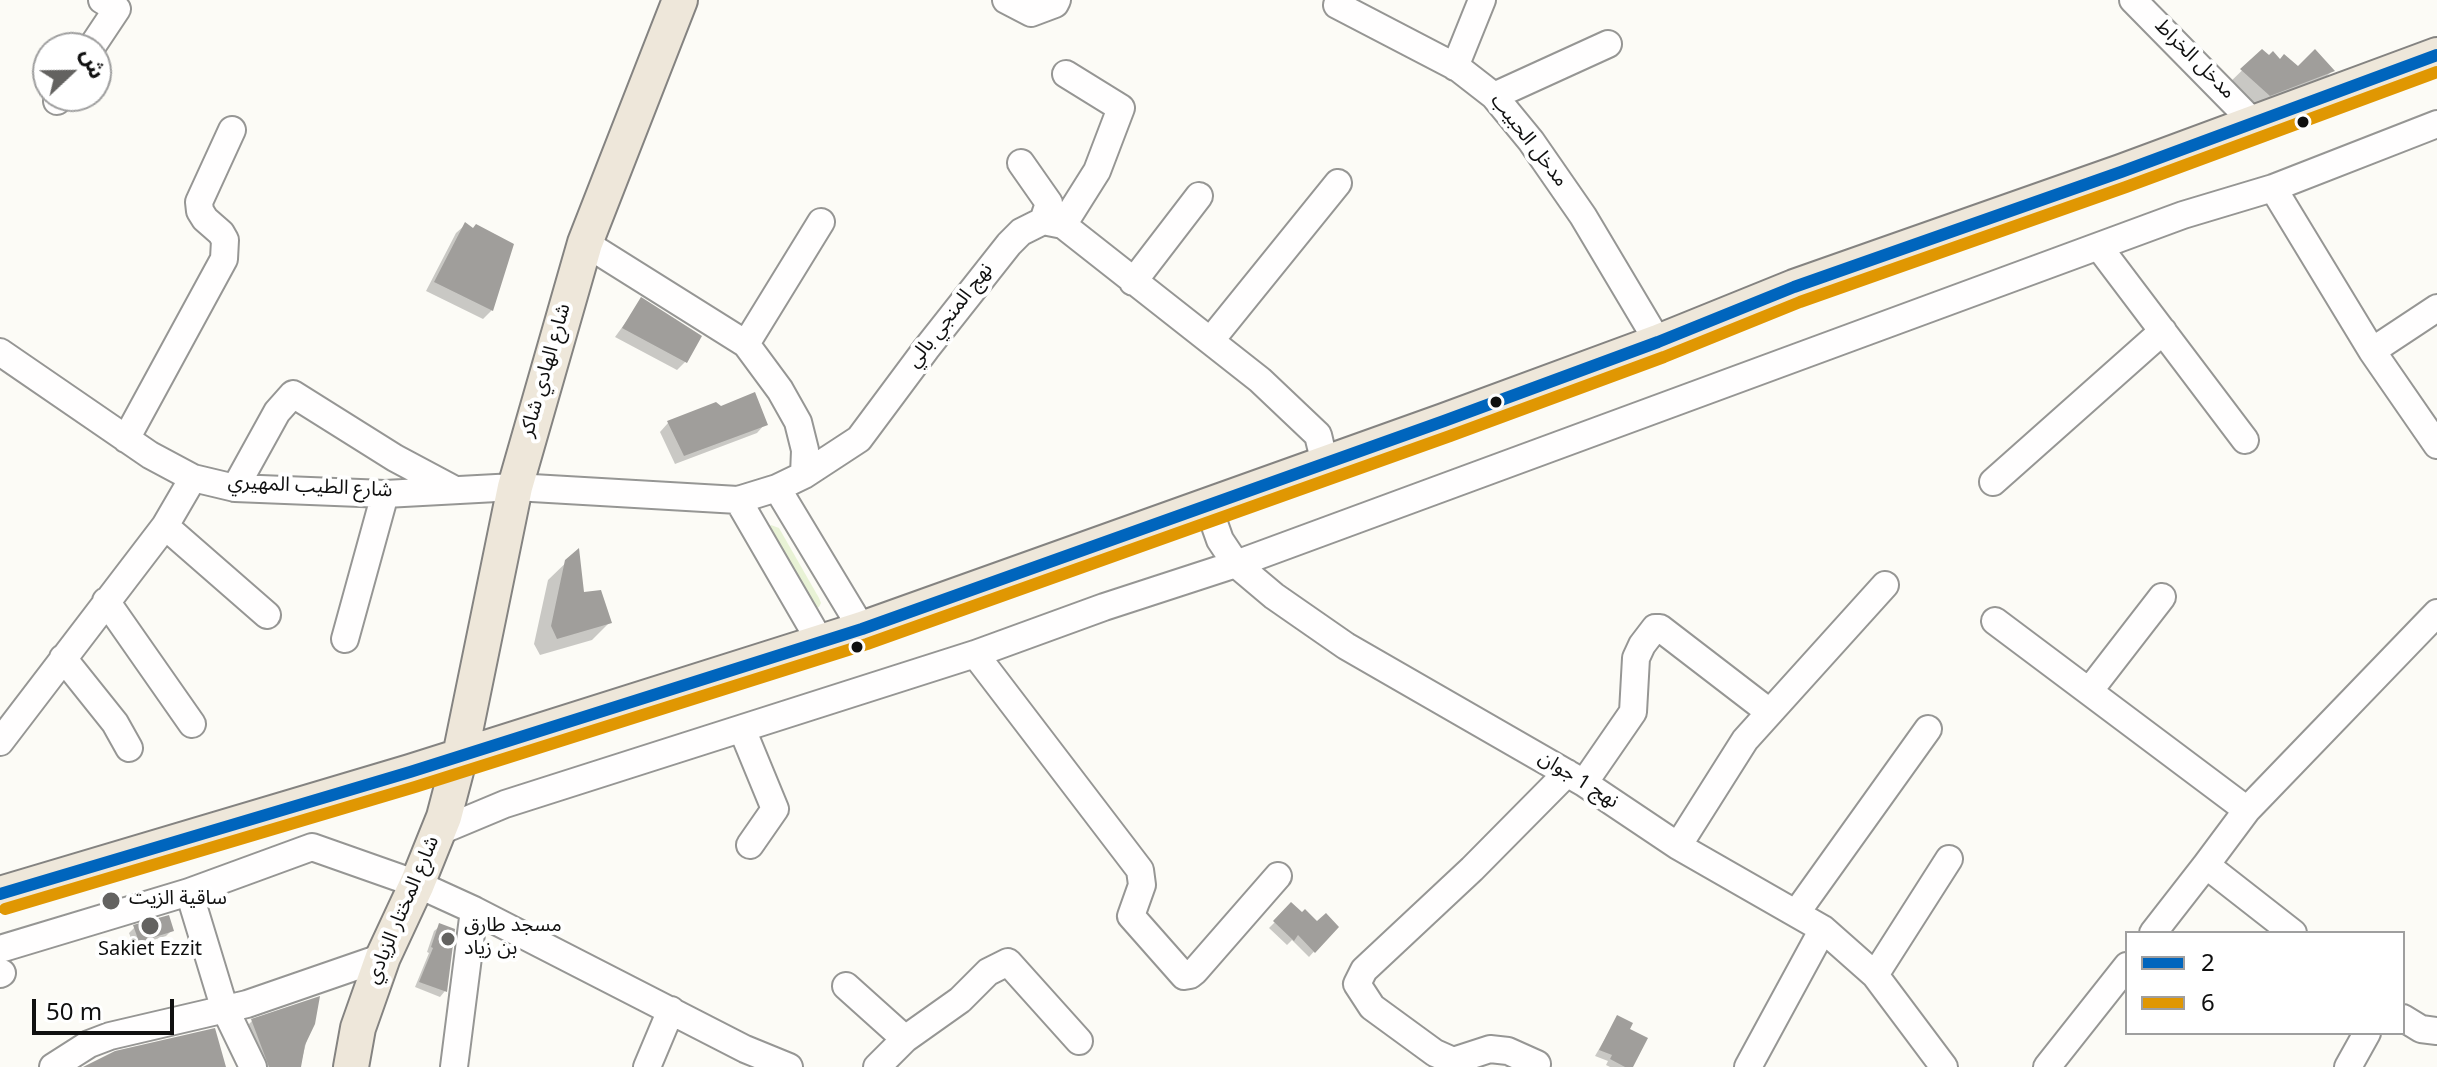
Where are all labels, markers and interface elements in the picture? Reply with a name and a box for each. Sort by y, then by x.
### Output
street label: مدخل الخراط [2148,16,2238,106]
north arrow [32,32,112,112]
text: ش [65,41,119,86]
street label: مدخل الحبيب [1483,91,1571,193]
unlabelled marker [2295,114,2311,130]
street label: نهج المنجي بالي [904,260,1000,374]
street label: شارع الهادي شاكر [517,302,579,440]
unlabelled marker [1488,394,1504,410]
street label: شارع الطيب المهيري [227,473,393,505]
unlabelled marker [849,639,865,655]
street label: نهج 1 جوان [1532,748,1622,816]
street label: شارع المختار الزيادي [363,834,447,988]
place label: ساقية الزيت [129,889,227,913]
marker: ساقية الزيت [100,890,122,912]
marker: Sakiet Ezzit [139,915,161,937]
place label: مسجد طارق بن زياد [464,916,562,963]
marker: مسجد طارق بن زياد [439,930,457,948]
legend [2125,931,2405,1035]
text: 2 [2201,938,2215,989]
place label: Sakiet Ezzit [98,940,202,964]
text: 6 [2201,978,2215,1029]
scale bar [36,983,178,1033]
text: 50 m [46,987,102,1038]

